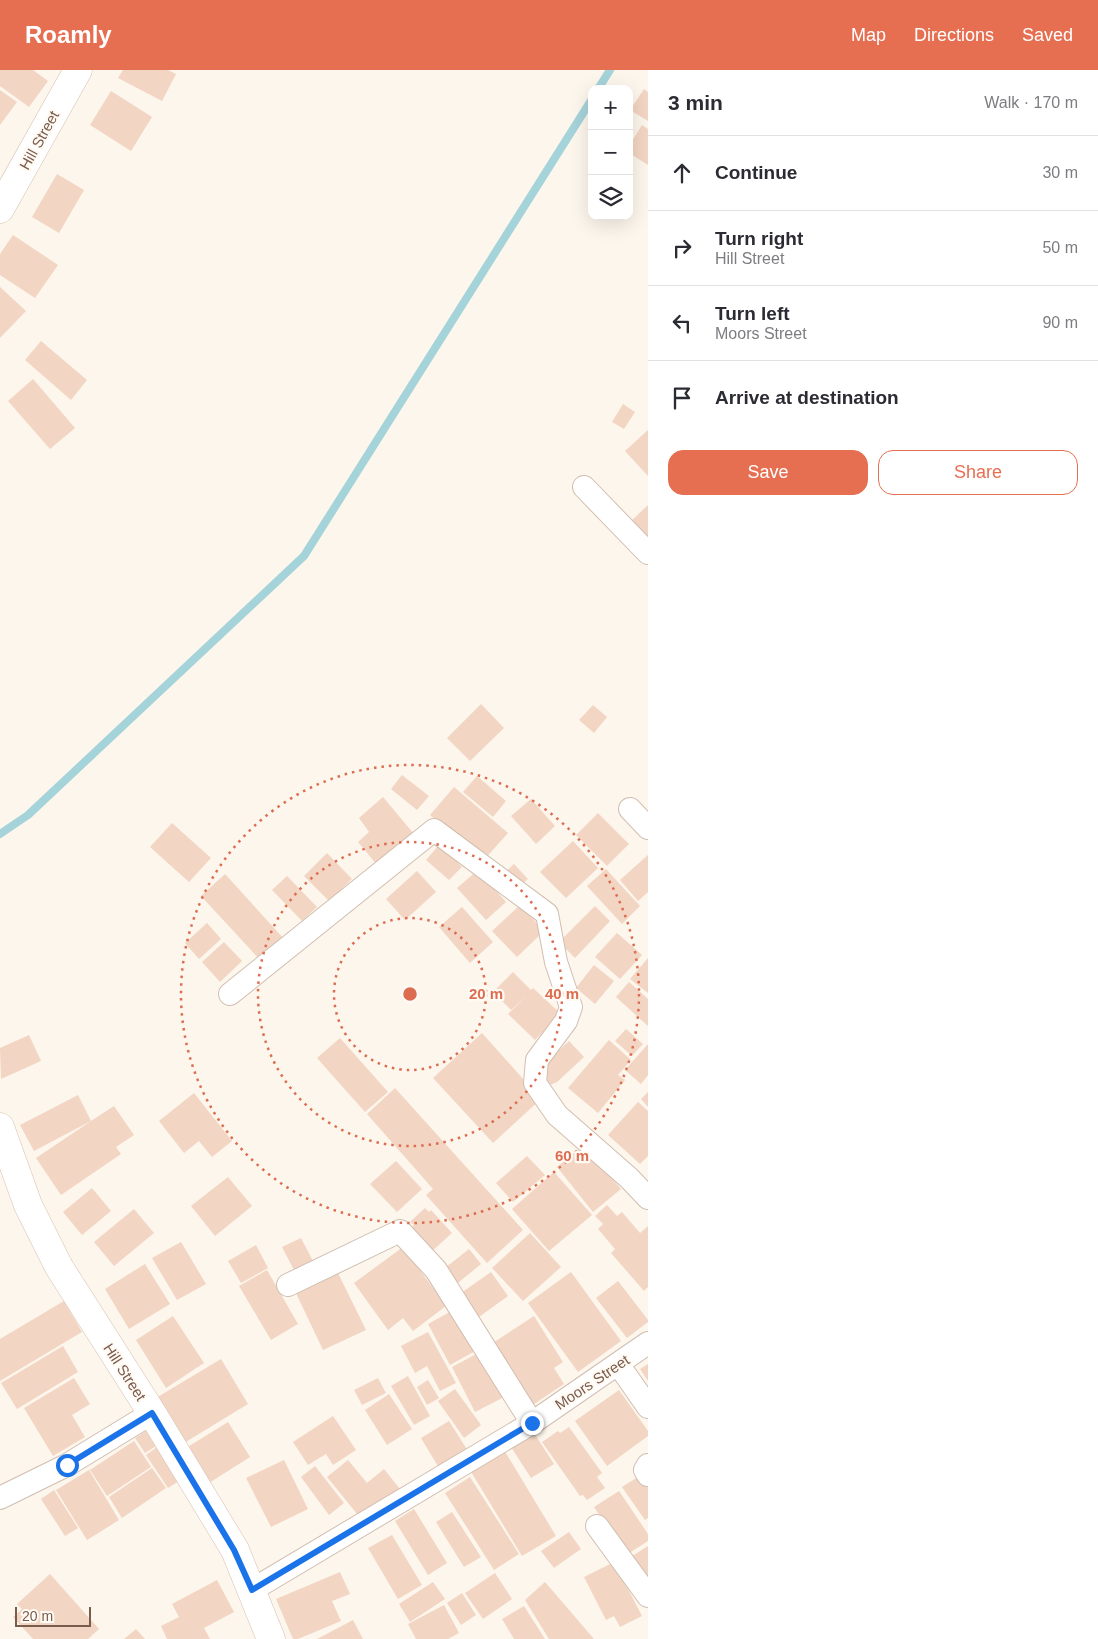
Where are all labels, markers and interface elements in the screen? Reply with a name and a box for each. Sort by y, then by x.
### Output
text: Roamly [25,21,112,48]
text: Map [851,25,886,45]
text: Directions [914,25,994,45]
text: Saved [1022,25,1073,45]
map controls [588,85,633,220]
button: + [588,85,633,130]
text: 3 min [668,91,723,114]
text: Walk · 170 m [984,94,1078,111]
street label: Hill Street [16,107,63,173]
button: − [588,130,633,175]
icon: ahead [668,159,696,187]
text: Continue [715,162,797,183]
text: 30 m [1042,164,1078,181]
button: layers [588,175,633,220]
text: Turn right [715,228,803,249]
icon: right [668,234,696,262]
text: 50 m [1042,239,1078,256]
text: Hill Street [715,250,784,267]
text: Turn left [715,303,790,324]
icon: left [668,309,696,337]
text: 90 m [1042,314,1078,331]
text: Moors Street [715,325,807,342]
icon: arrive [668,384,696,412]
text: Arrive at destination [715,387,899,408]
button: Save [668,450,868,495]
button: Share [878,450,1078,495]
centre of rings [401,985,419,1003]
text: 20 m [469,985,503,1002]
text: 40 m [545,985,579,1002]
text: 60 m [555,1147,589,1164]
street label: Hill Street [100,1340,150,1405]
street label: Moors Street [552,1350,633,1413]
route end [521,1412,544,1435]
route start [56,1454,79,1477]
scale bar [15,1604,91,1627]
text: 20 m [22,1608,53,1624]

